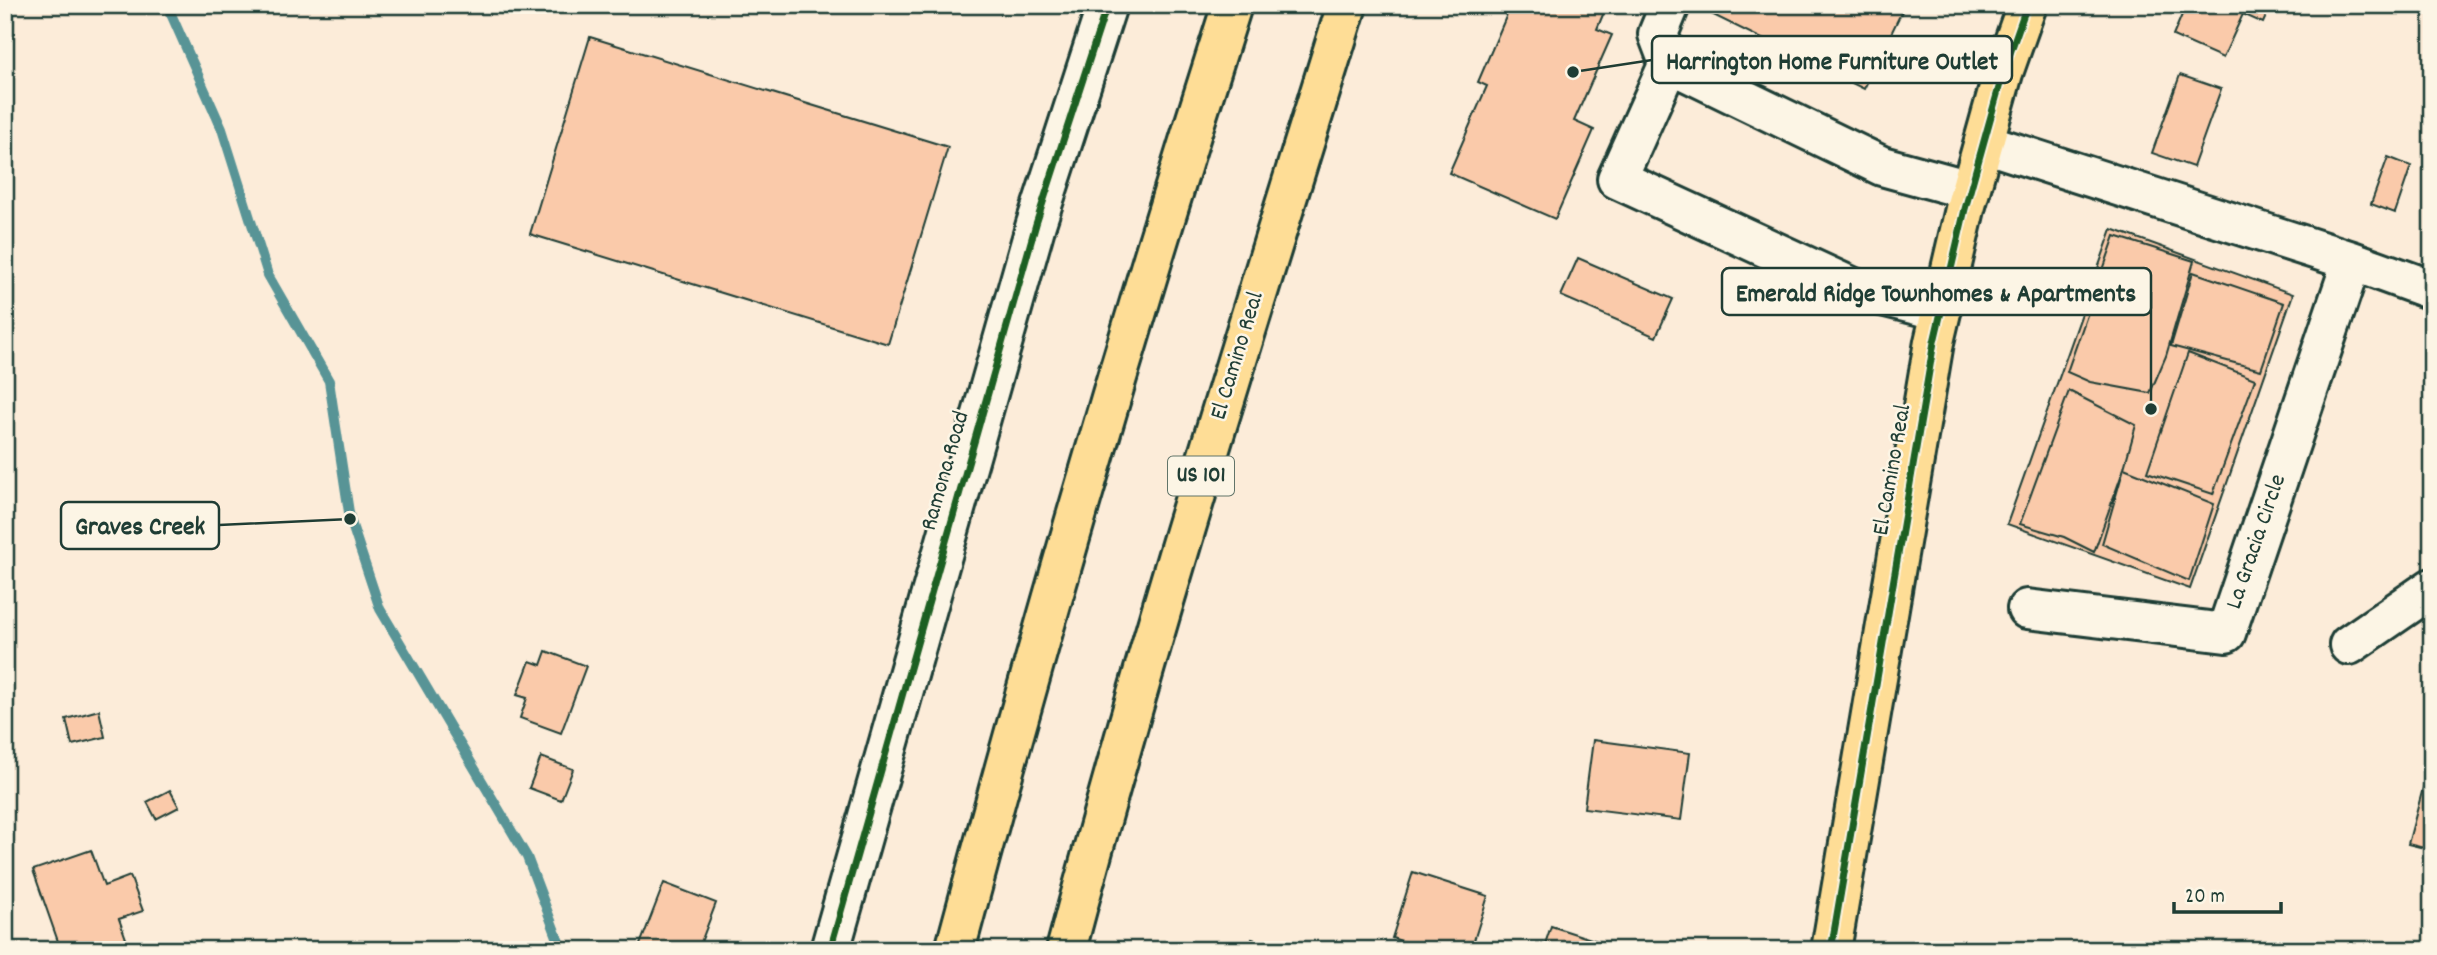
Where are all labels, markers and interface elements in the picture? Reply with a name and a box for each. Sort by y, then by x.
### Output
callout: Harrington Home Furniture Outlet [1652,36,2012,83]
text: Harrington Home Furniture Outlet [1666,45,1999,82]
callout: Emerald Ridge Townhomes & Apartments [1722,268,2151,315]
text: Emerald Ridge Townhomes & Apartments [1736,277,2136,314]
street label: El Camino Real [1202,287,1274,424]
street label: El Camino Real [1865,401,1921,538]
street label: Ramona Road [913,407,979,535]
road number: US 101 [1168,456,1234,496]
street label: La Gracia Circle [2218,470,2296,614]
callout: Graves Creek [61,502,219,549]
text: Graves Creek [75,510,205,547]
scale bar [2174,871,2281,915]
text: 20 m [2185,883,2225,913]

